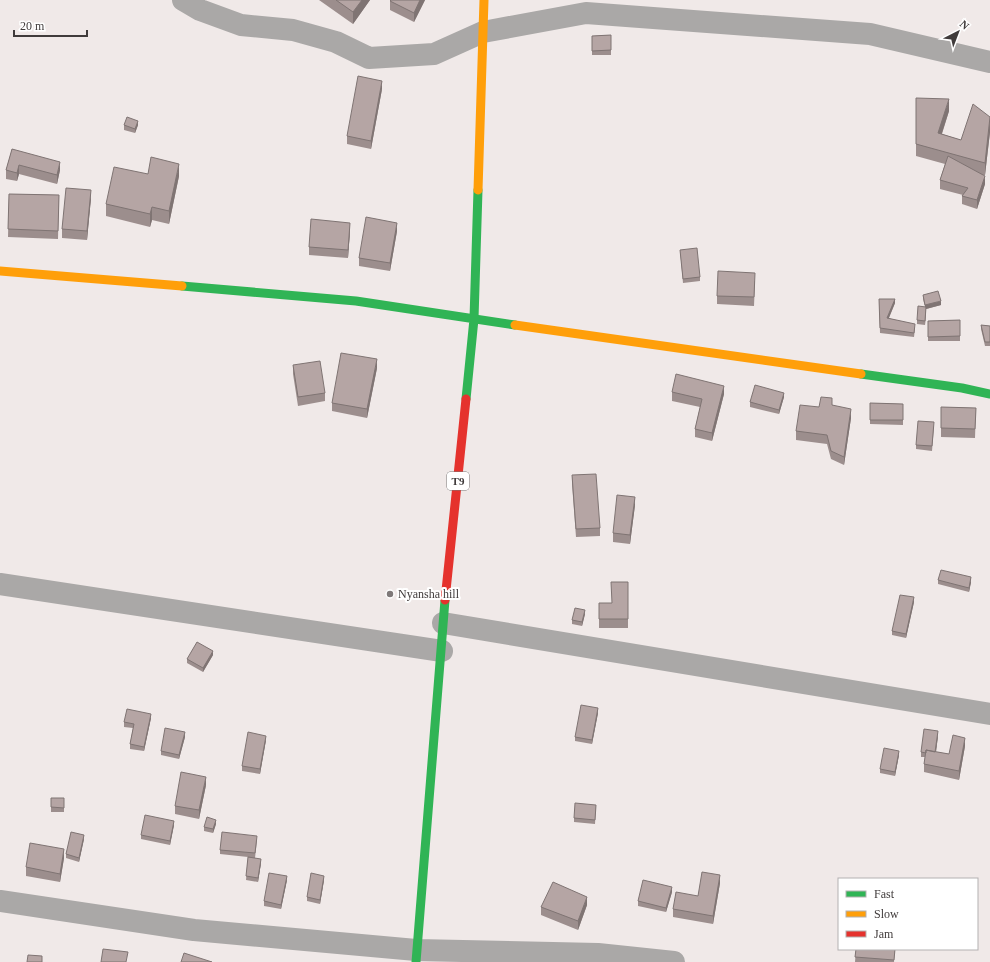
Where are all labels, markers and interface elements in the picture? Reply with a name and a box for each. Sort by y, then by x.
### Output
scale bar [14,12,87,38]
north arrow [938,12,978,52]
text: N [958,17,972,32]
text: 20 m [20,19,45,33]
road number: T9 [447,472,469,490]
place label: Nyansha hill [398,587,460,601]
marker: Nyansha hill [385,589,395,599]
legend [838,878,978,950]
text: Fast [874,887,895,901]
text: Slow [874,907,899,921]
text: Jam [874,927,894,941]

